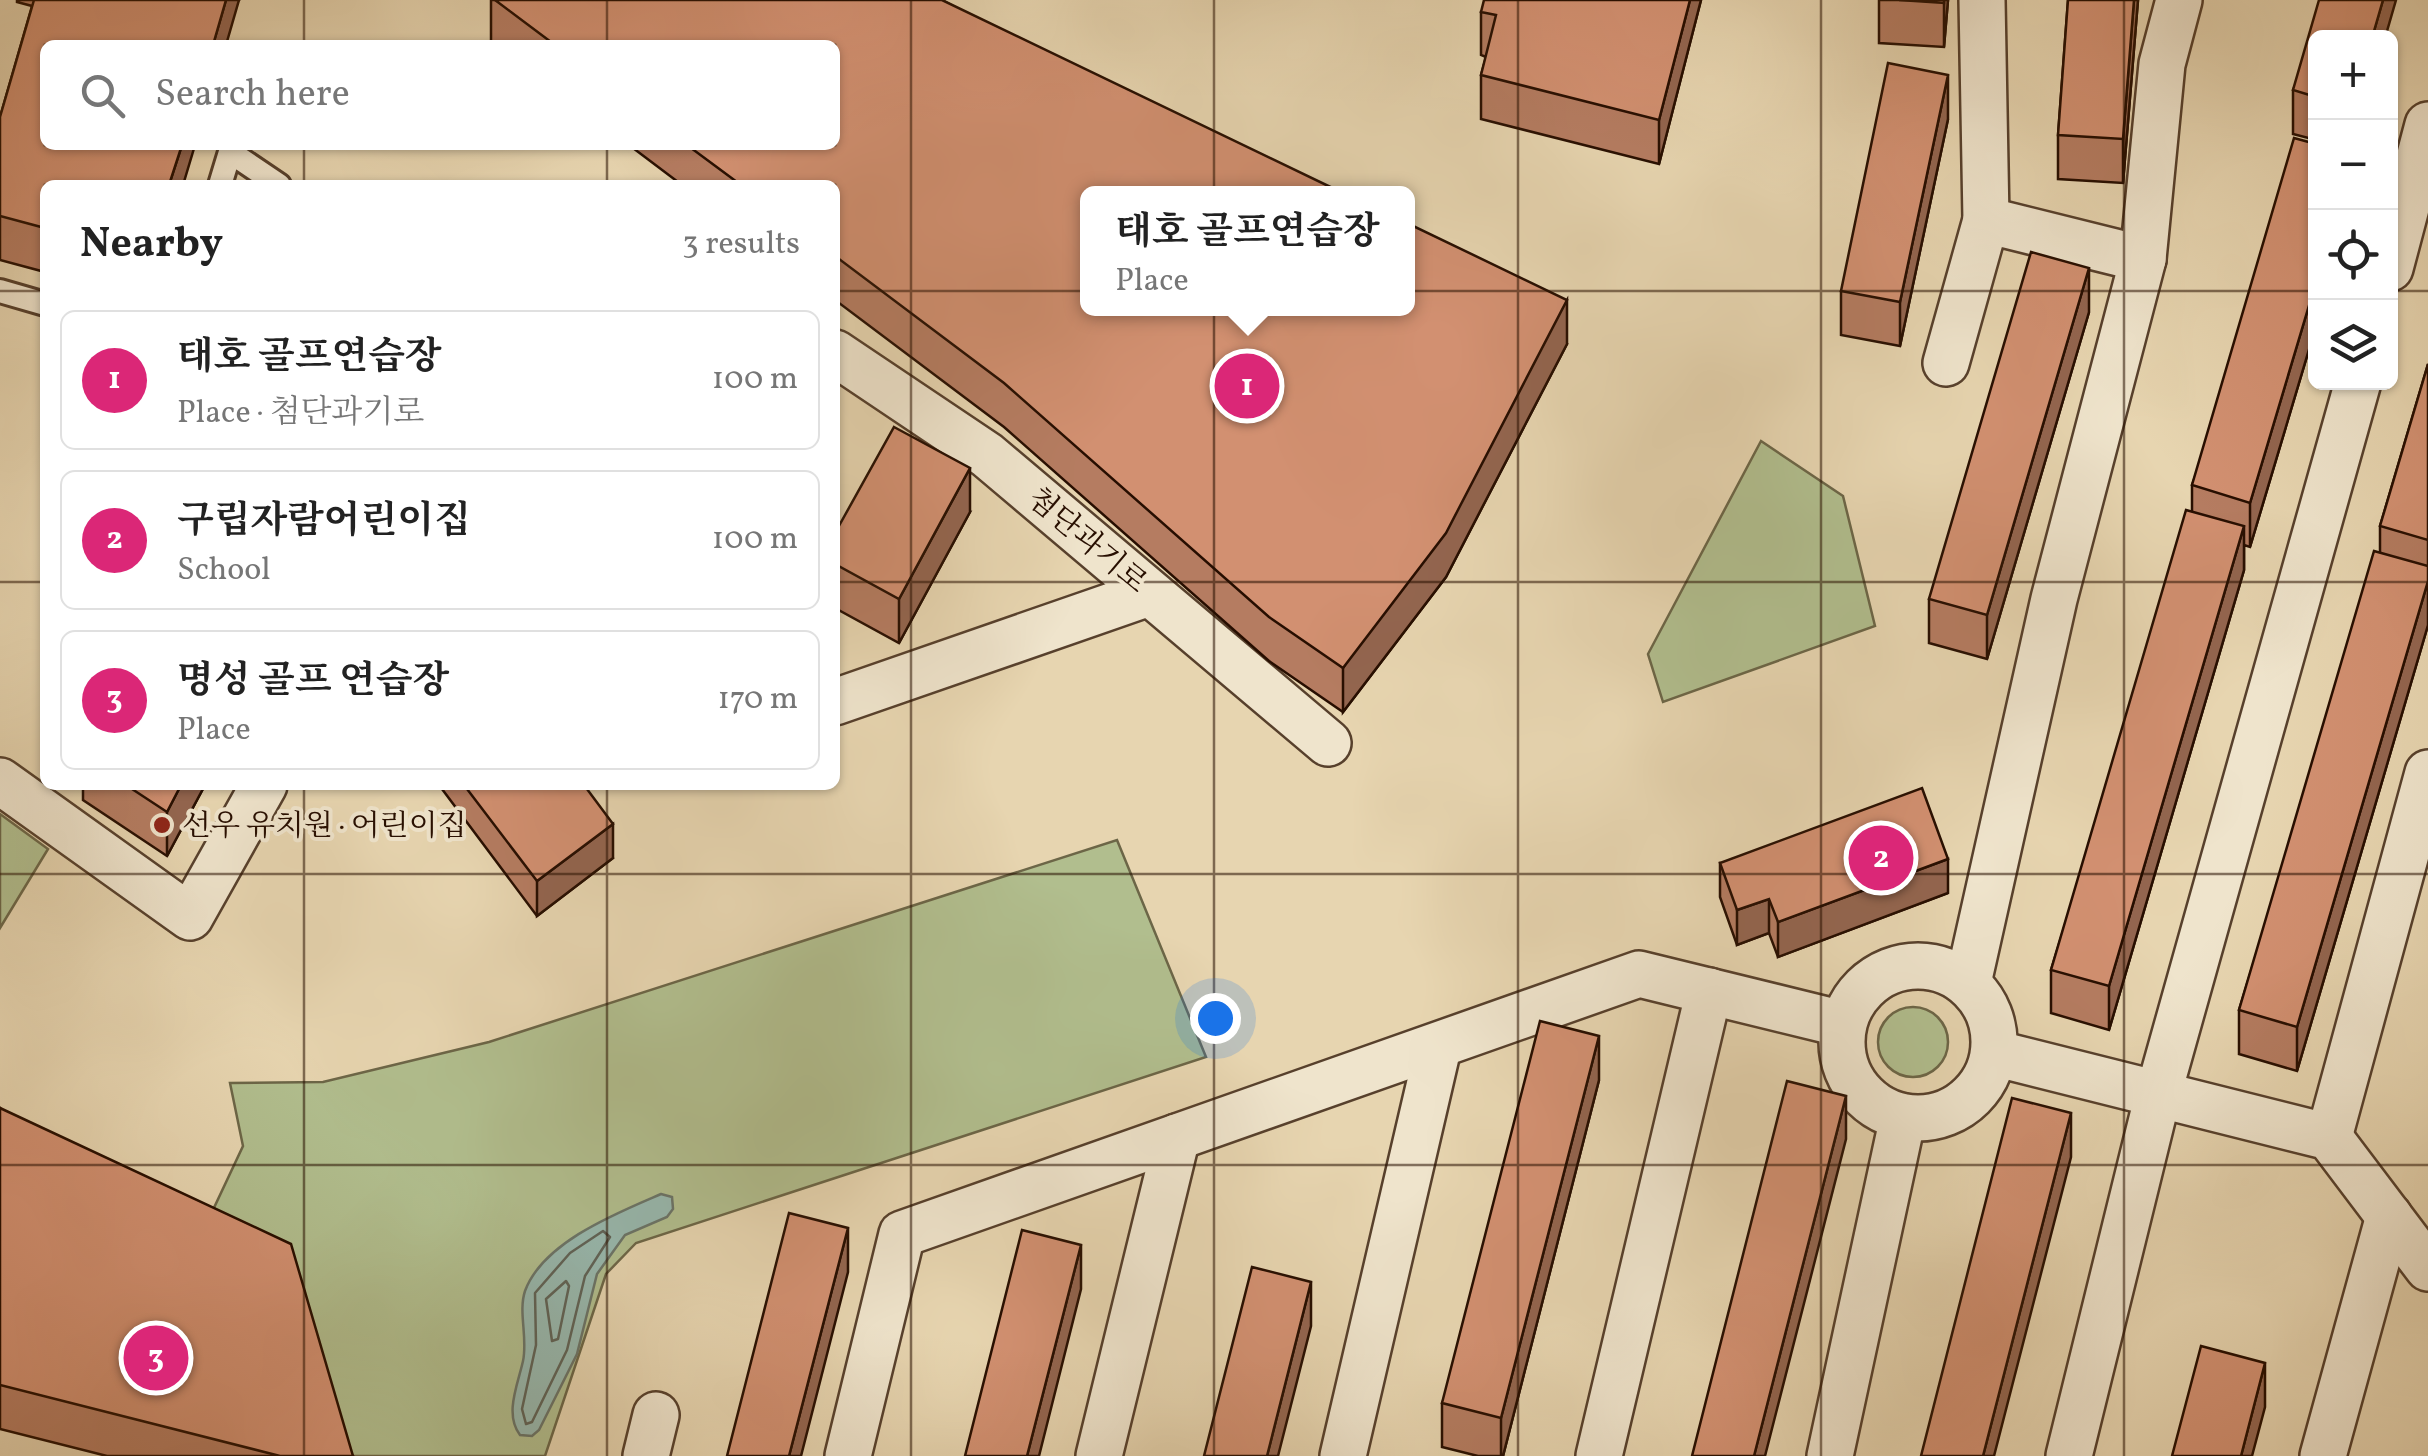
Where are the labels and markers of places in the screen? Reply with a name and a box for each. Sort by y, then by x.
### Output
pin: 1 [1214,348,1280,424]
place label: 선우 유치원 · 어린이집 [182,806,467,848]
marker: 선우 유치원 · 어린이집 [151,814,173,836]
pin: 2 [1848,820,1914,896]
pin: 3 [124,1320,188,1396]

